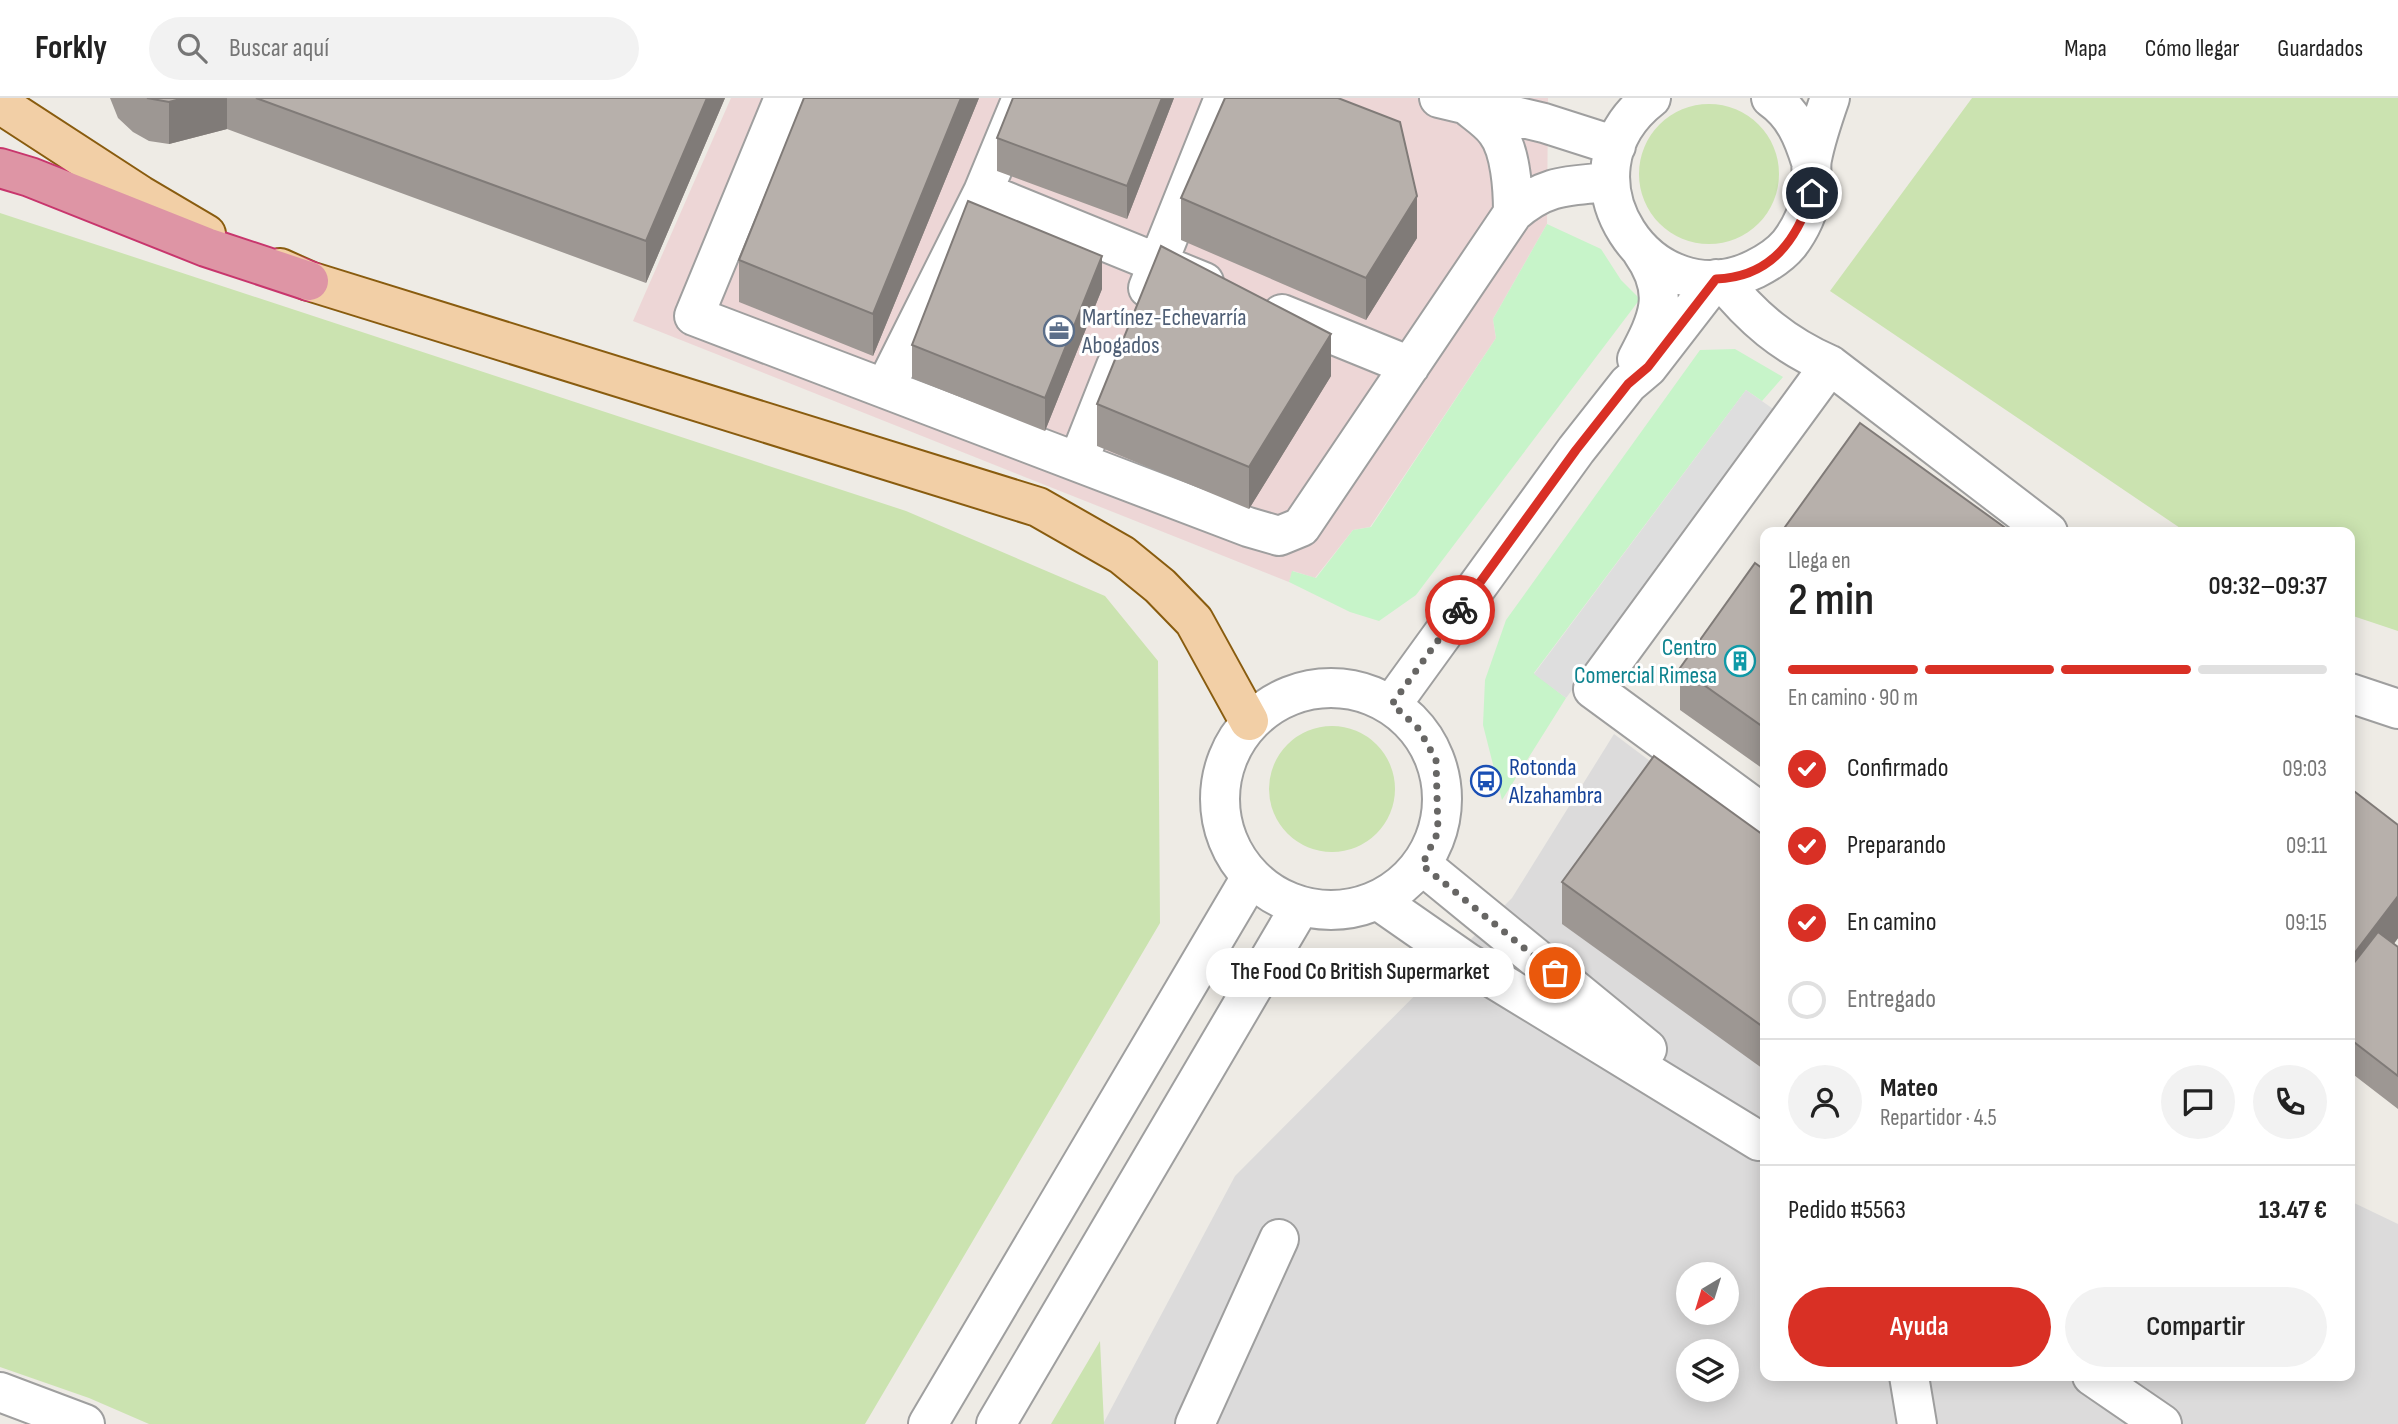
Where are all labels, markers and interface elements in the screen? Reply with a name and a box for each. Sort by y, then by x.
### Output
search box [149,17,639,80]
text: Forkly [35,28,107,68]
icon: search [173,29,211,67]
text: Buscar aquí [229,33,329,64]
text: Mapa [2064,34,2107,63]
text: Cómo llegar [2145,34,2239,63]
text: Guardados [2277,34,2363,63]
pin [1782,163,1842,223]
icon: home [1793,174,1831,212]
place label: Martínez-Echevarría Abogados [1081,303,1247,360]
office icon: Martínez-Echevarría Abogados [1042,314,1076,348]
text: Llega en [1788,547,1851,575]
text: 09:32–09:37 [2208,571,2327,602]
text: 2 min [1788,573,1874,628]
courier [1425,575,1495,645]
icon: bike [1441,591,1479,629]
place label: Centro Comercial Rimesa [1574,633,1717,690]
building icon: Centro Comercial Rimesa [1723,644,1757,678]
text: En camino · 90 m [1788,684,1918,712]
icon: check [1788,750,1826,788]
place label: Rotonda Alzahambra [1508,753,1603,810]
text: Confirmado [1847,753,1948,784]
text: 09:03 [2282,755,2327,783]
bus stop icon: Rotonda Alzahambra [1469,764,1503,798]
icon: check [1788,827,1826,865]
text: Preparando [1847,830,1946,861]
text: 09:11 [2286,832,2327,860]
icon: check [1788,904,1826,942]
text: En camino [1847,907,1937,938]
text: 09:15 [2285,909,2327,937]
pin [1525,943,1585,1003]
callout: The Food Co British Supermarket [1205,948,1513,998]
icon: bag [1536,954,1574,992]
text: The Food Co British Supermarket [1231,958,1489,986]
text: Entregado [1847,984,1936,1015]
button: person [1788,1065,1862,1139]
button: chat [2161,1065,2235,1139]
button: phone [2253,1065,2327,1139]
text: Mateo [1880,1073,1938,1104]
text: Repartidor · 4.5 [1880,1104,1997,1132]
text: Pedido #5563 [1788,1195,1906,1226]
text: 13.47 € [2259,1195,2327,1226]
north arrow [1676,1262,1740,1325]
map controls [1676,1262,1739,1402]
button: Ayuda [1788,1287,2051,1367]
button: Compartir [2065,1287,2327,1367]
button: layers [1676,1339,1739,1402]

